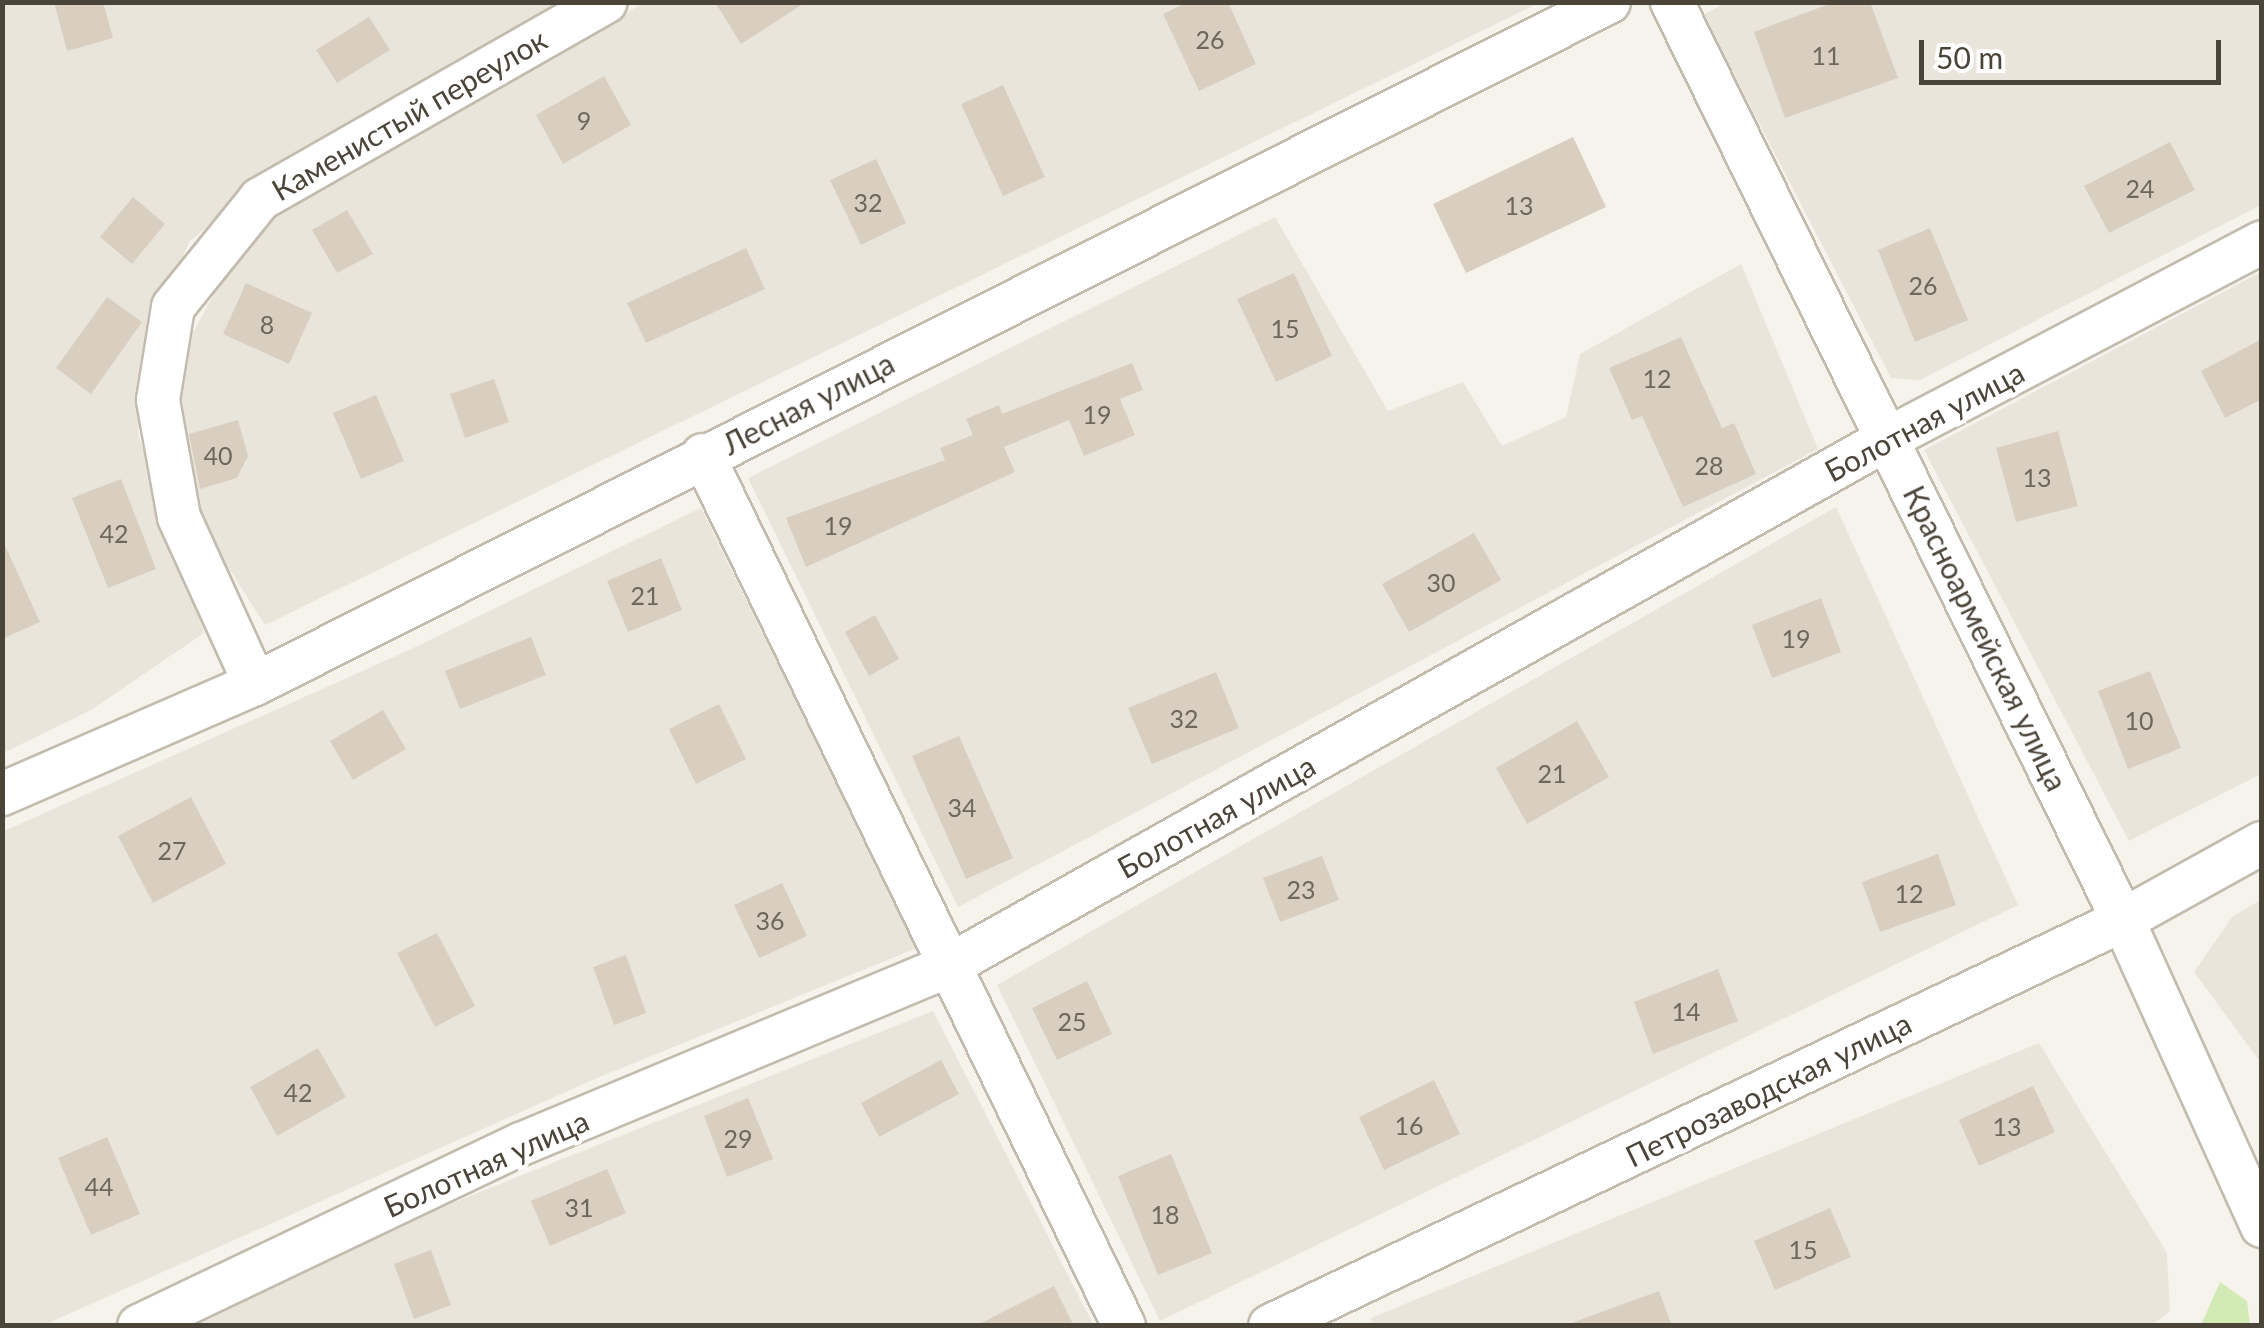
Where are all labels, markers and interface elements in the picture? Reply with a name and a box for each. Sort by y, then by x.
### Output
scale bar [1924,20,2226,82]
street label: Каменистый переулок [265,21,553,207]
house number: 26 [1196,24,1224,54]
text: 50 m [1936,39,2003,75]
house number: 11 [1812,40,1840,70]
house number: 9 [577,105,591,135]
house number: 24 [2126,173,2154,203]
house number: 32 [854,187,882,217]
house number: 13 [1505,190,1533,220]
house number: 26 [1909,270,1937,300]
house number: 8 [260,309,274,339]
house number: 15 [1271,313,1299,343]
street label: Лесная улица [716,344,900,462]
street label: Болотная улица [1818,353,2030,489]
house number: 12 [1643,363,1671,393]
house number: 19 [1083,399,1111,429]
house number: 40 [204,440,232,470]
house number: 28 [1695,450,1723,480]
house number: 13 [2023,462,2051,492]
street label: Красноармейская улица [1896,480,2076,796]
house number: 19 [824,510,852,540]
house number: 42 [100,518,128,548]
house number: 30 [1427,567,1455,597]
house number: 21 [631,580,659,610]
house number: 19 [1782,623,1810,653]
house number: 32 [1170,703,1198,733]
house number: 10 [2125,705,2153,735]
street label: Болотная улица [1111,747,1321,885]
house number: 21 [1538,758,1566,788]
house number: 34 [948,792,976,822]
house number: 27 [158,835,186,865]
house number: 23 [1287,874,1315,904]
house number: 12 [1895,878,1923,908]
house number: 36 [756,905,784,935]
house number: 14 [1672,996,1700,1026]
street label: Петрозаводская улица [1619,1004,1917,1174]
house number: 25 [1058,1006,1086,1036]
house number: 42 [284,1077,312,1107]
street label: Болотная улица [378,1102,594,1224]
house number: 16 [1395,1110,1423,1140]
house number: 13 [1993,1111,2021,1141]
house number: 29 [724,1123,752,1153]
house number: 44 [85,1171,113,1201]
house number: 31 [565,1192,593,1222]
house number: 18 [1151,1199,1179,1229]
house number: 15 [1789,1234,1817,1264]

